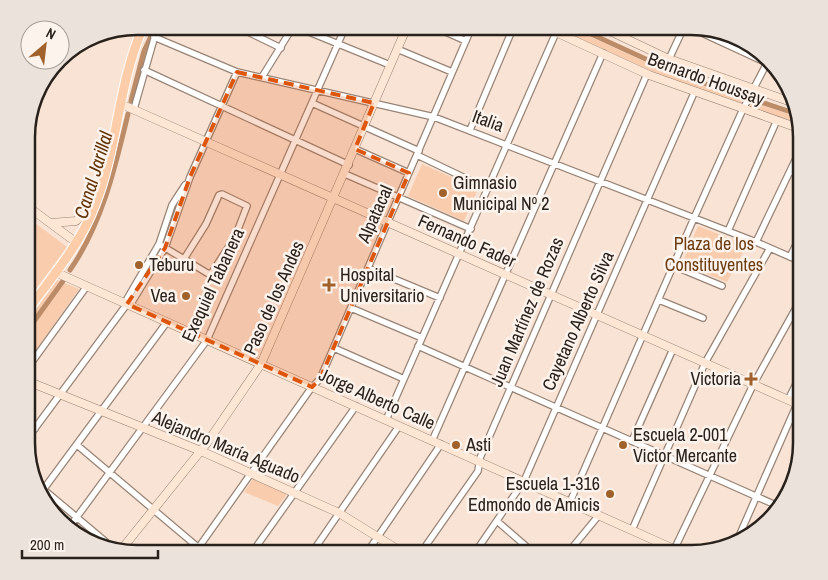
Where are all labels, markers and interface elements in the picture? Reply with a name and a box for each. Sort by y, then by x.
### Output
north arrow [20,20,70,70]
text: N [43,24,59,43]
street label: Bernardo Houssay [644,46,768,111]
street label: Italia [469,103,507,138]
water label: Canal Jarillal [67,128,119,222]
place label: Gimnasio Municipal Nº 2 [453,170,549,216]
street label: Alpatacal [350,181,398,248]
marker: Gimnasio Municipal Nº 2 [437,187,449,199]
street label: Fernando Fader [414,208,520,273]
street label: Exequiel Tabanera [175,224,250,346]
park label: Plaza de los Constituyentes [665,231,763,277]
street label: Juan Martínez de Rozas [484,233,569,390]
street label: Paso de los Andes [237,237,310,359]
street label: Cayetano Alberto Silva [536,247,619,394]
place label: Teburu [149,252,194,277]
marker: Teburu [133,259,145,271]
place label: Hospital Universitario [340,262,425,308]
marker: Hospital Universitario [322,278,336,292]
place label: Vea [151,283,176,308]
marker: Vea [180,290,192,302]
street label: Jorge Alberto Calle [315,362,439,435]
place label: Victoria [690,366,741,391]
marker: Victoria [745,373,757,385]
street label: Alejandro María Aguado [147,404,304,489]
place label: Escuela 2-001 Victor Mercante [633,422,737,468]
place label: Asti [465,432,491,457]
marker: Asti [450,439,462,451]
marker: Escuela 2-001 Victor Mercante [617,439,629,451]
place label: Escuela 1-316 Edmondo de Amicis [468,471,600,517]
marker: Escuela 1-316 Edmondo de Amicis [604,488,616,500]
scale bar [22,528,159,560]
text: 200 m [30,534,64,555]

